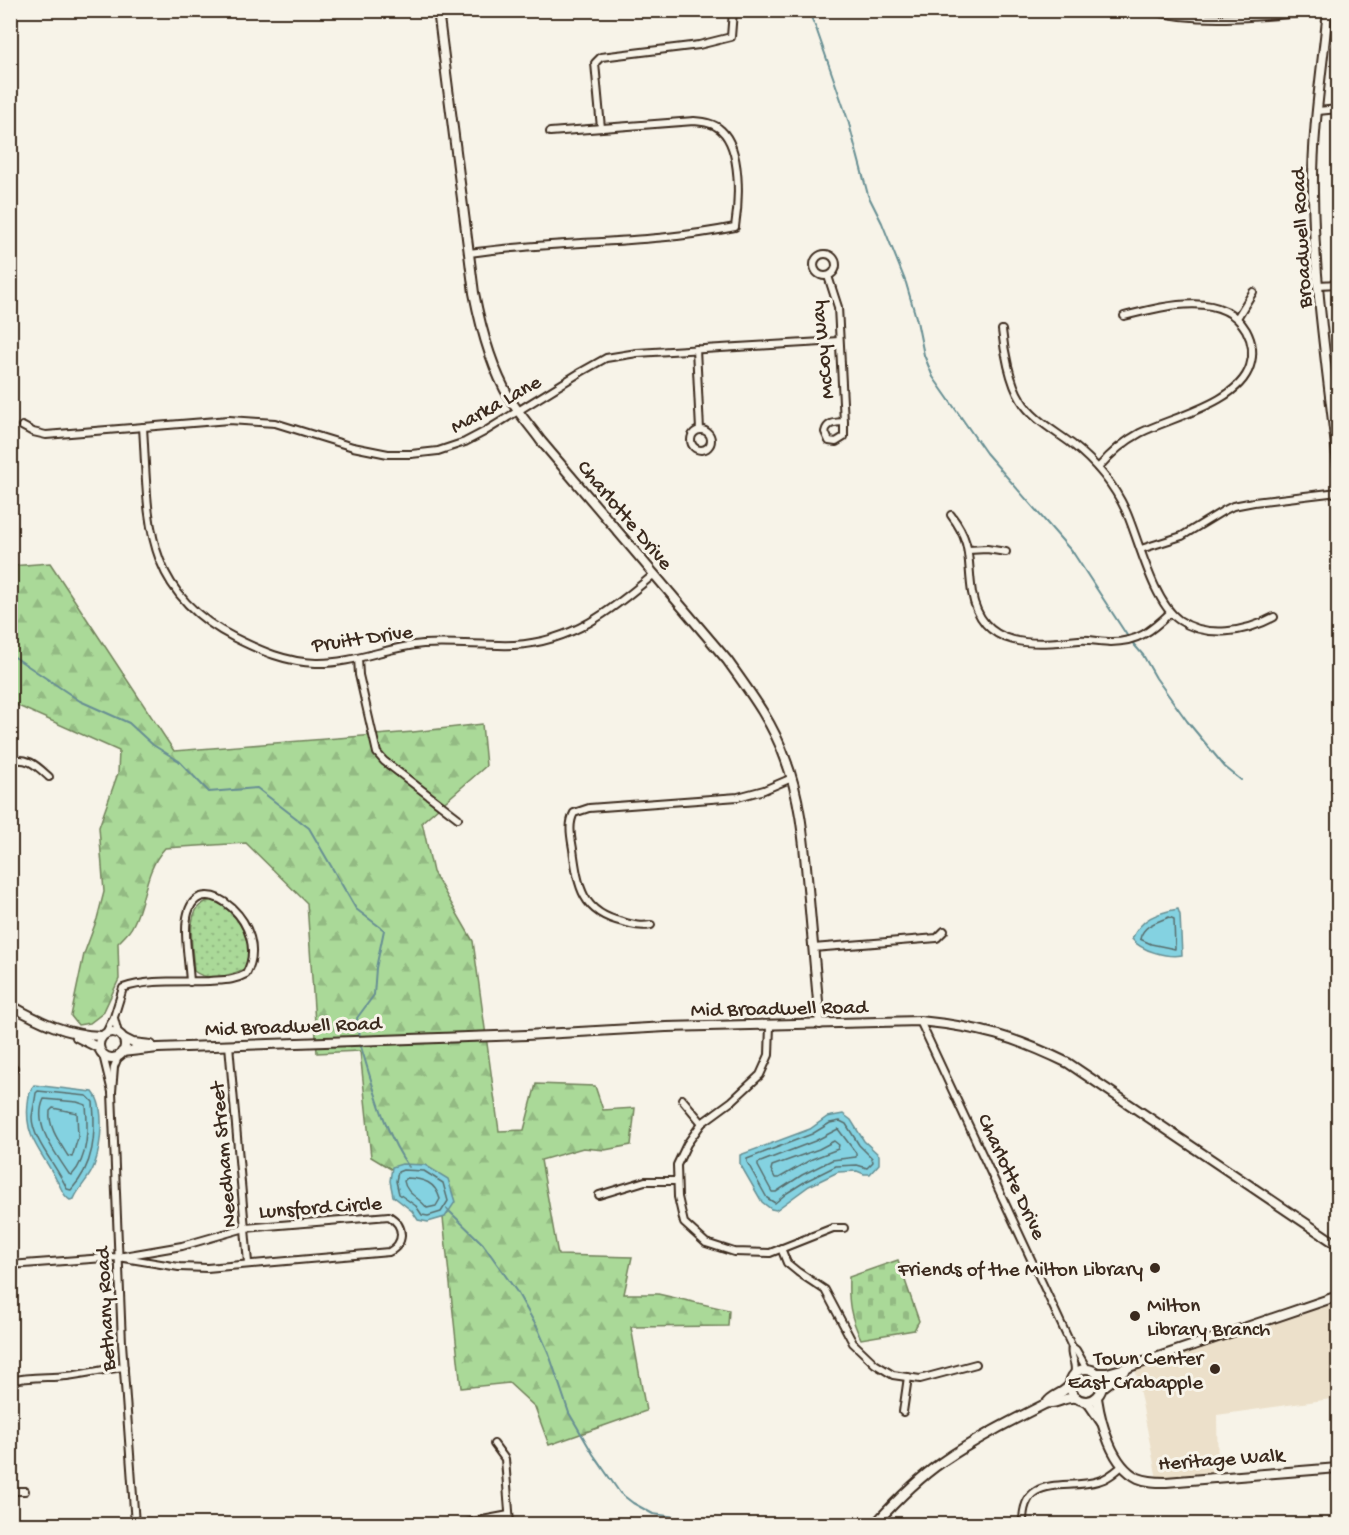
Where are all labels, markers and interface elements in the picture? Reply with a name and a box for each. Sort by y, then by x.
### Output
street label: Broadwell Road [1287,165,1320,309]
street label: McCoy Way [807,299,842,400]
street label: Marka Lane [447,370,547,441]
street label: Charlotte Drive [570,456,677,577]
street label: Pruitt Drive [310,621,416,660]
street label: Mid Broadwell Road [691,996,869,1025]
street label: Mid Broadwell Road [204,1013,384,1044]
street label: Needham Street [206,1078,244,1229]
street label: Charlotte Drive [970,1111,1050,1245]
street label: Lunsford Circle [258,1193,384,1226]
street label: Bethany Road [92,1244,123,1373]
place label: Friends of the Milton Library [897,1259,1143,1284]
marker: Friends of the Milton Library [1148,1261,1162,1275]
place label: Milton Library Branch [1147,1295,1270,1344]
marker: Milton Library Branch [1128,1309,1142,1323]
place label: Town Center East Crabapple [1068,1348,1205,1397]
marker: Town Center East Crabapple [1208,1362,1222,1376]
street label: Heritage Walk [1157,1444,1288,1478]

